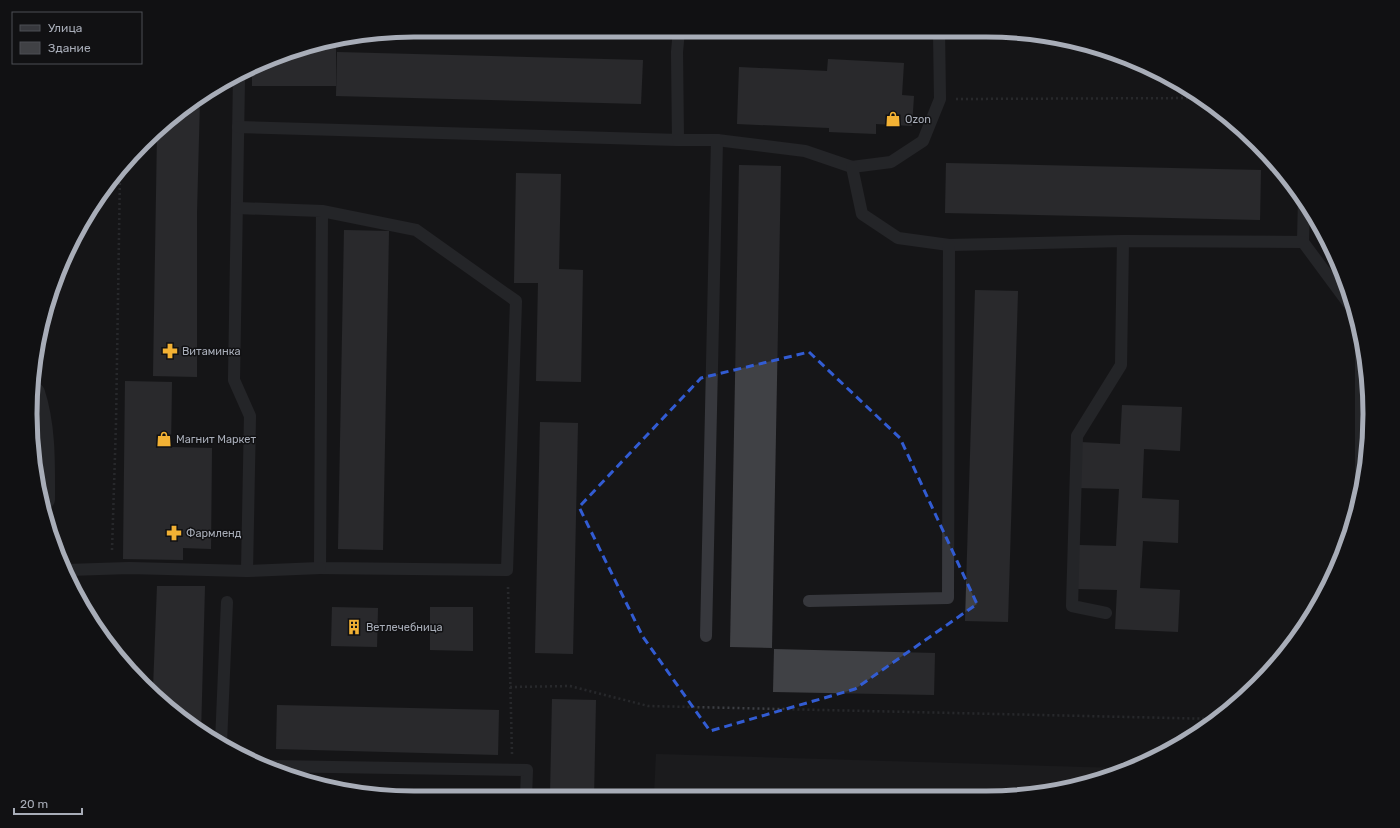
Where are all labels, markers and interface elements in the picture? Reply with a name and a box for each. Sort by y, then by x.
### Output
legend [12,12,142,64]
text: Улица [48,21,82,35]
text: Здание [48,41,91,55]
shop icon: Ozon [884,110,902,128]
place label: Ozon [905,113,931,126]
pharmacy icon: Витаминка [161,342,179,360]
place label: Витаминка [182,345,241,358]
shop icon: Магнит Маркет [155,430,173,448]
place label: Магнит Маркет [176,433,256,446]
pharmacy icon: Фармленд [165,524,183,542]
place label: Фармленд [186,527,242,540]
building icon: Ветлечебница [345,618,363,636]
place label: Ветлечебница [366,621,443,634]
scale bar [14,790,82,816]
text: 20 m [20,797,48,811]

